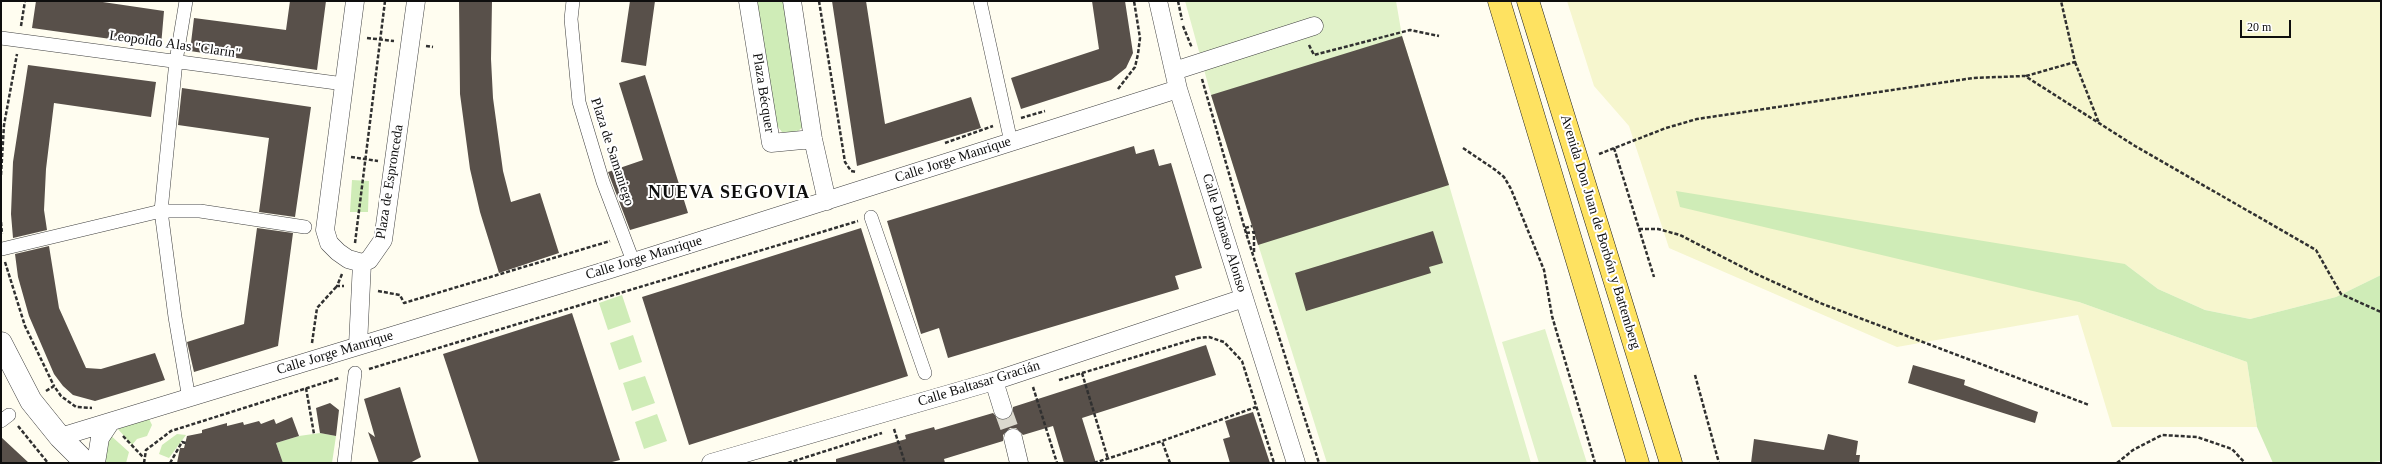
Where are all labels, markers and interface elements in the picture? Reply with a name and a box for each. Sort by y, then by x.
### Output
scale bar [2242,12,2293,38]
text: 20 m [2247,20,2271,34]
street label: Leopoldo Alas "Clarín" [108,27,242,63]
street label: Plaza Bécquer [748,52,778,134]
street label: Plaza de Samaniego [587,96,637,208]
street label: Avenida Don Juan de Borbón y Battemberg [1556,113,1644,351]
street label: Plaza de Espronceda [373,123,407,241]
street label: Calle Jorge Manrique [893,133,1013,187]
street label: Calle Dámaso Alonso [1198,172,1250,294]
district label: NUEVA SEGOVIA [648,182,810,204]
street label: Calle Jorge Manrique [584,232,704,284]
street label: Calle Jorge Manrique [275,327,395,379]
street label: Calle Baltasar Gracián [916,357,1042,411]

